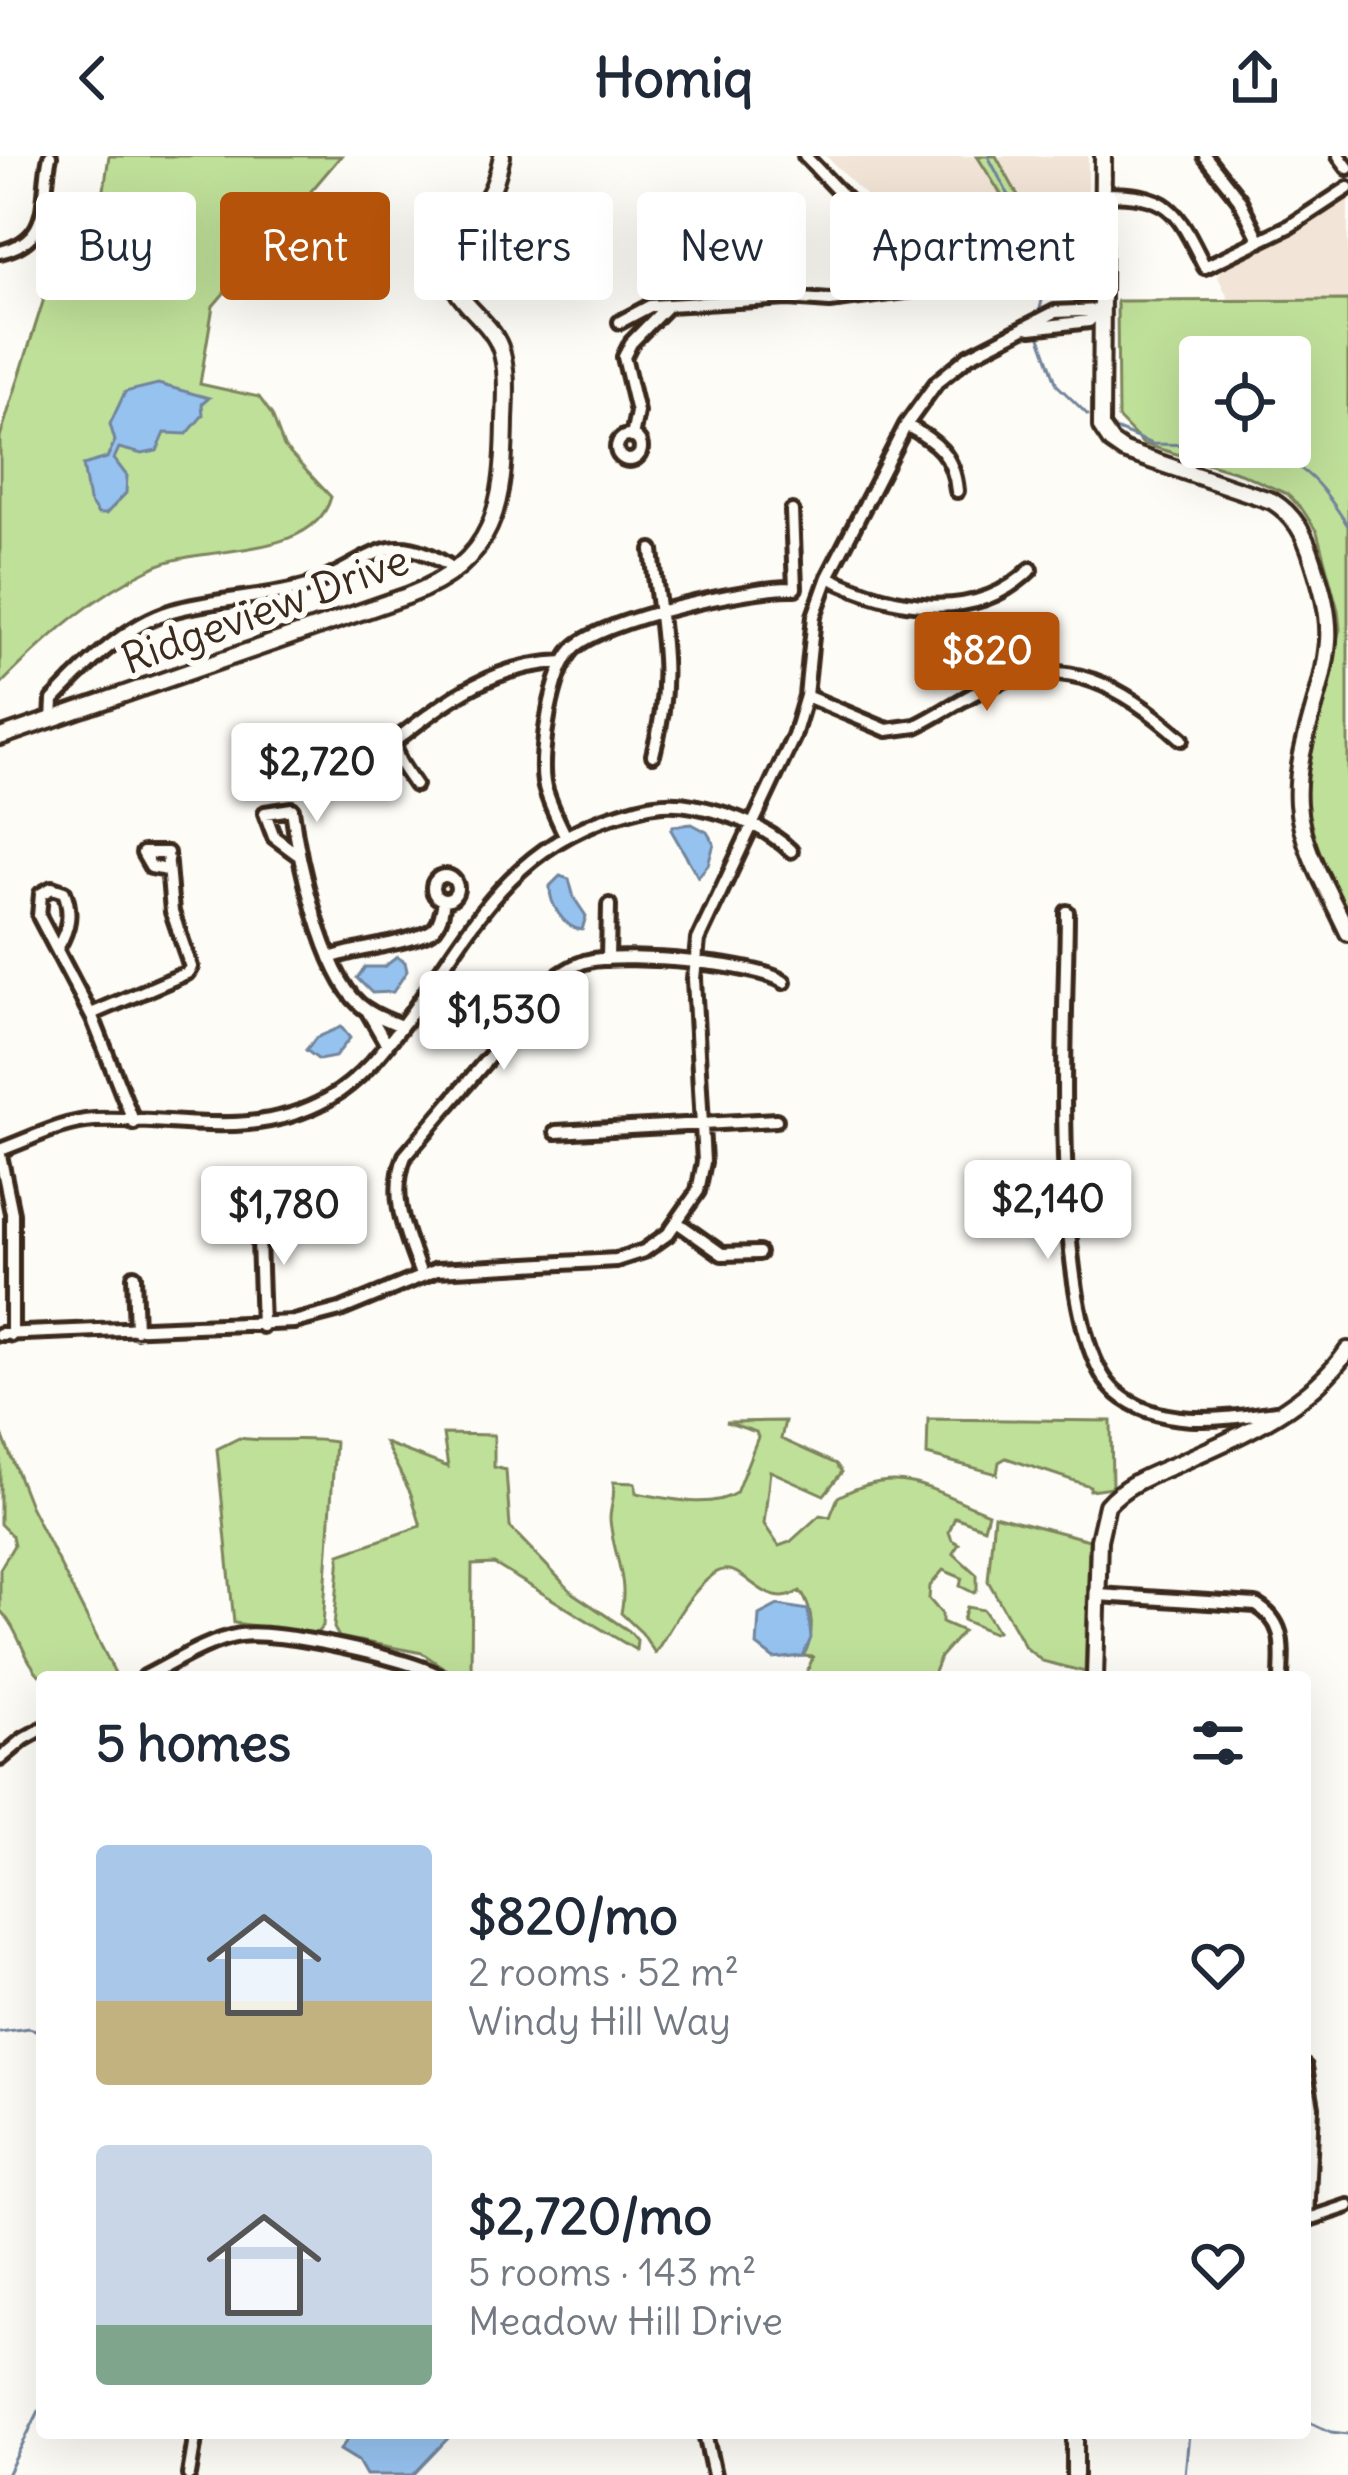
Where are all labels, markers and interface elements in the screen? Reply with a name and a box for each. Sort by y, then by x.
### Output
text: Homiq [595,44,753,112]
icon: back [60,45,126,111]
icon: share [1222,45,1288,111]
chip: Buy [36,192,196,300]
chip: Rent [220,192,390,300]
chip: Filters [414,192,613,300]
chip: New [637,192,806,300]
chip: Apartment [830,192,1118,300]
map controls [1179,336,1311,468]
button: locate [1179,336,1311,468]
street label: Ridgeview Drive [114,533,416,685]
pin: $820 [916,612,1058,714]
text: $820 [941,626,1033,675]
pin: $2,720 [219,723,415,825]
text: $2,720 [258,737,376,786]
pin: $1,530 [406,971,602,1073]
text: $1,530 [447,985,561,1034]
pin: $2,140 [950,1160,1146,1262]
pin: $1,780 [186,1166,382,1268]
text: $2,140 [991,1174,1105,1223]
text: $1,780 [228,1180,340,1229]
icon: filters [1185,1710,1251,1776]
text: 5 homes [96,1711,291,1775]
text: $820/mo [468,1884,678,1948]
icon: home [192,1893,336,2037]
icon: heart [1185,1932,1251,1998]
text: 2 rooms · 52 m² [468,1948,739,1997]
text: Windy Hill Way [468,1997,731,2046]
text: $2,720/mo [468,2184,712,2248]
icon: home [192,2193,336,2337]
icon: heart [1185,2232,1251,2298]
text: 5 rooms · 143 m² [468,2248,757,2297]
text: Meadow Hill Drive [468,2297,783,2346]

